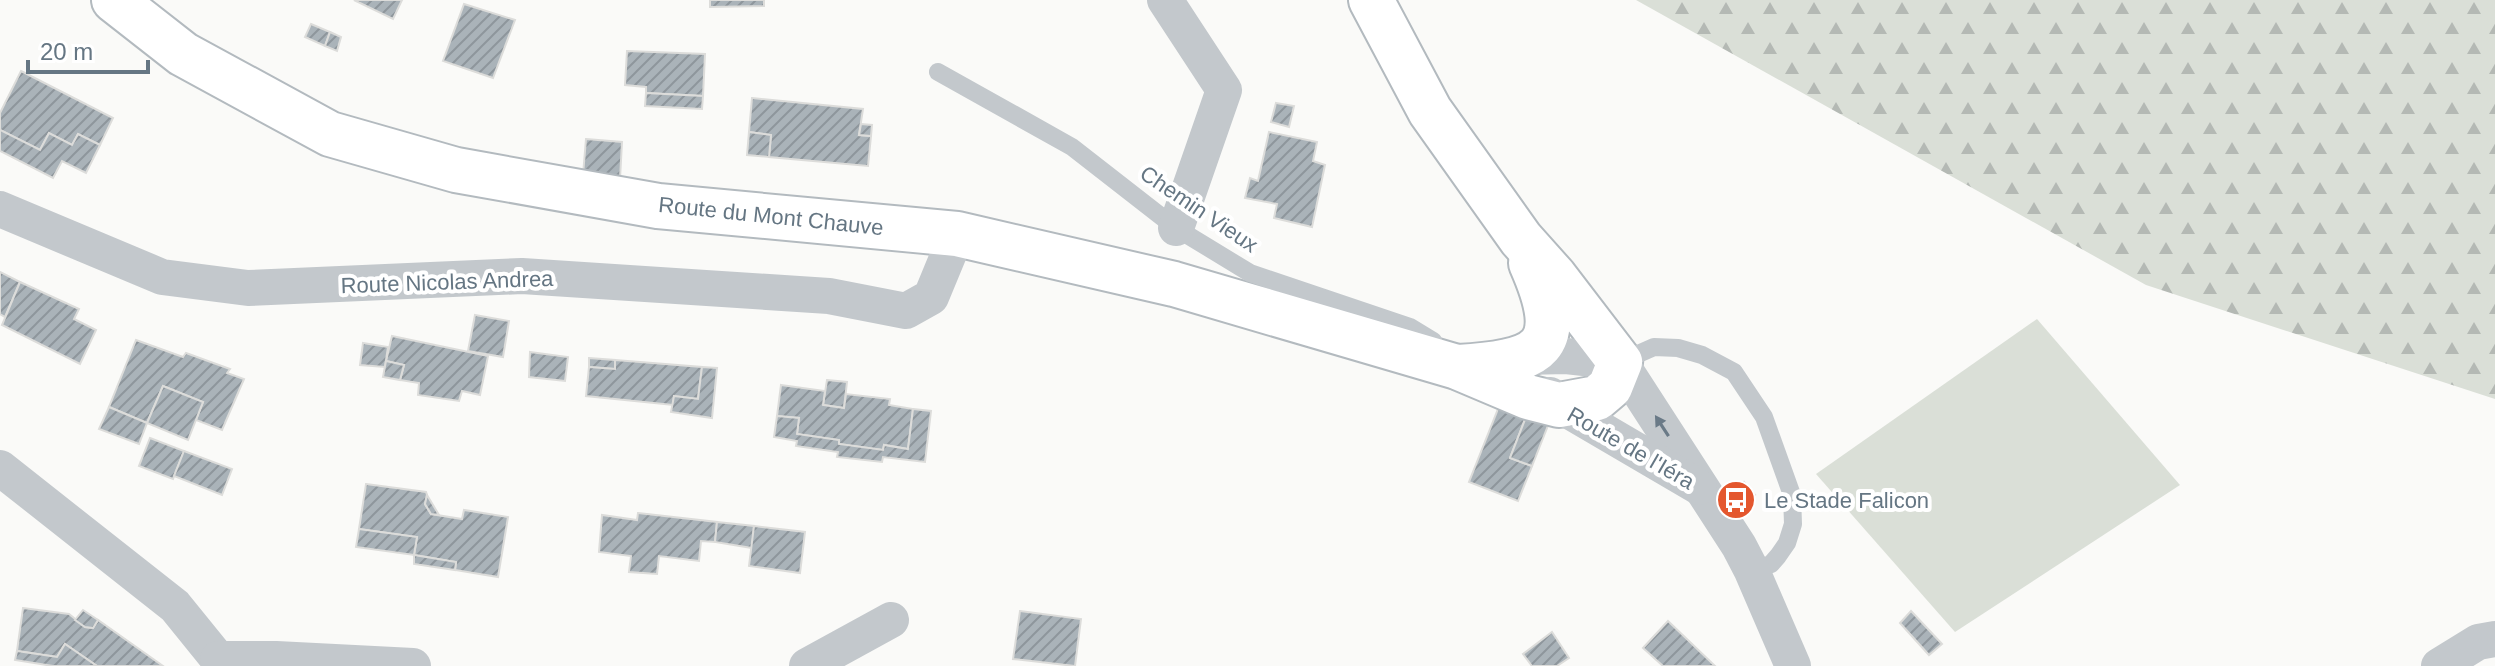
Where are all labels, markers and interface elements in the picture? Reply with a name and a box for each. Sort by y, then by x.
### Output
scale bar [28,24,148,74]
text: 20 m [40,38,93,65]
street label: Chemin Vieux [1135,160,1263,258]
street label: Route du Mont Chauve [657,192,885,240]
street label: Route Nicolas Andrea [340,266,555,298]
street label: Route de l'Iéra [1563,402,1700,495]
one-way arrow [1656,415,1670,437]
bus stop icon: Le Stade Falicon [1715,479,1757,521]
place label: Le Stade Falicon [1764,488,1929,513]

